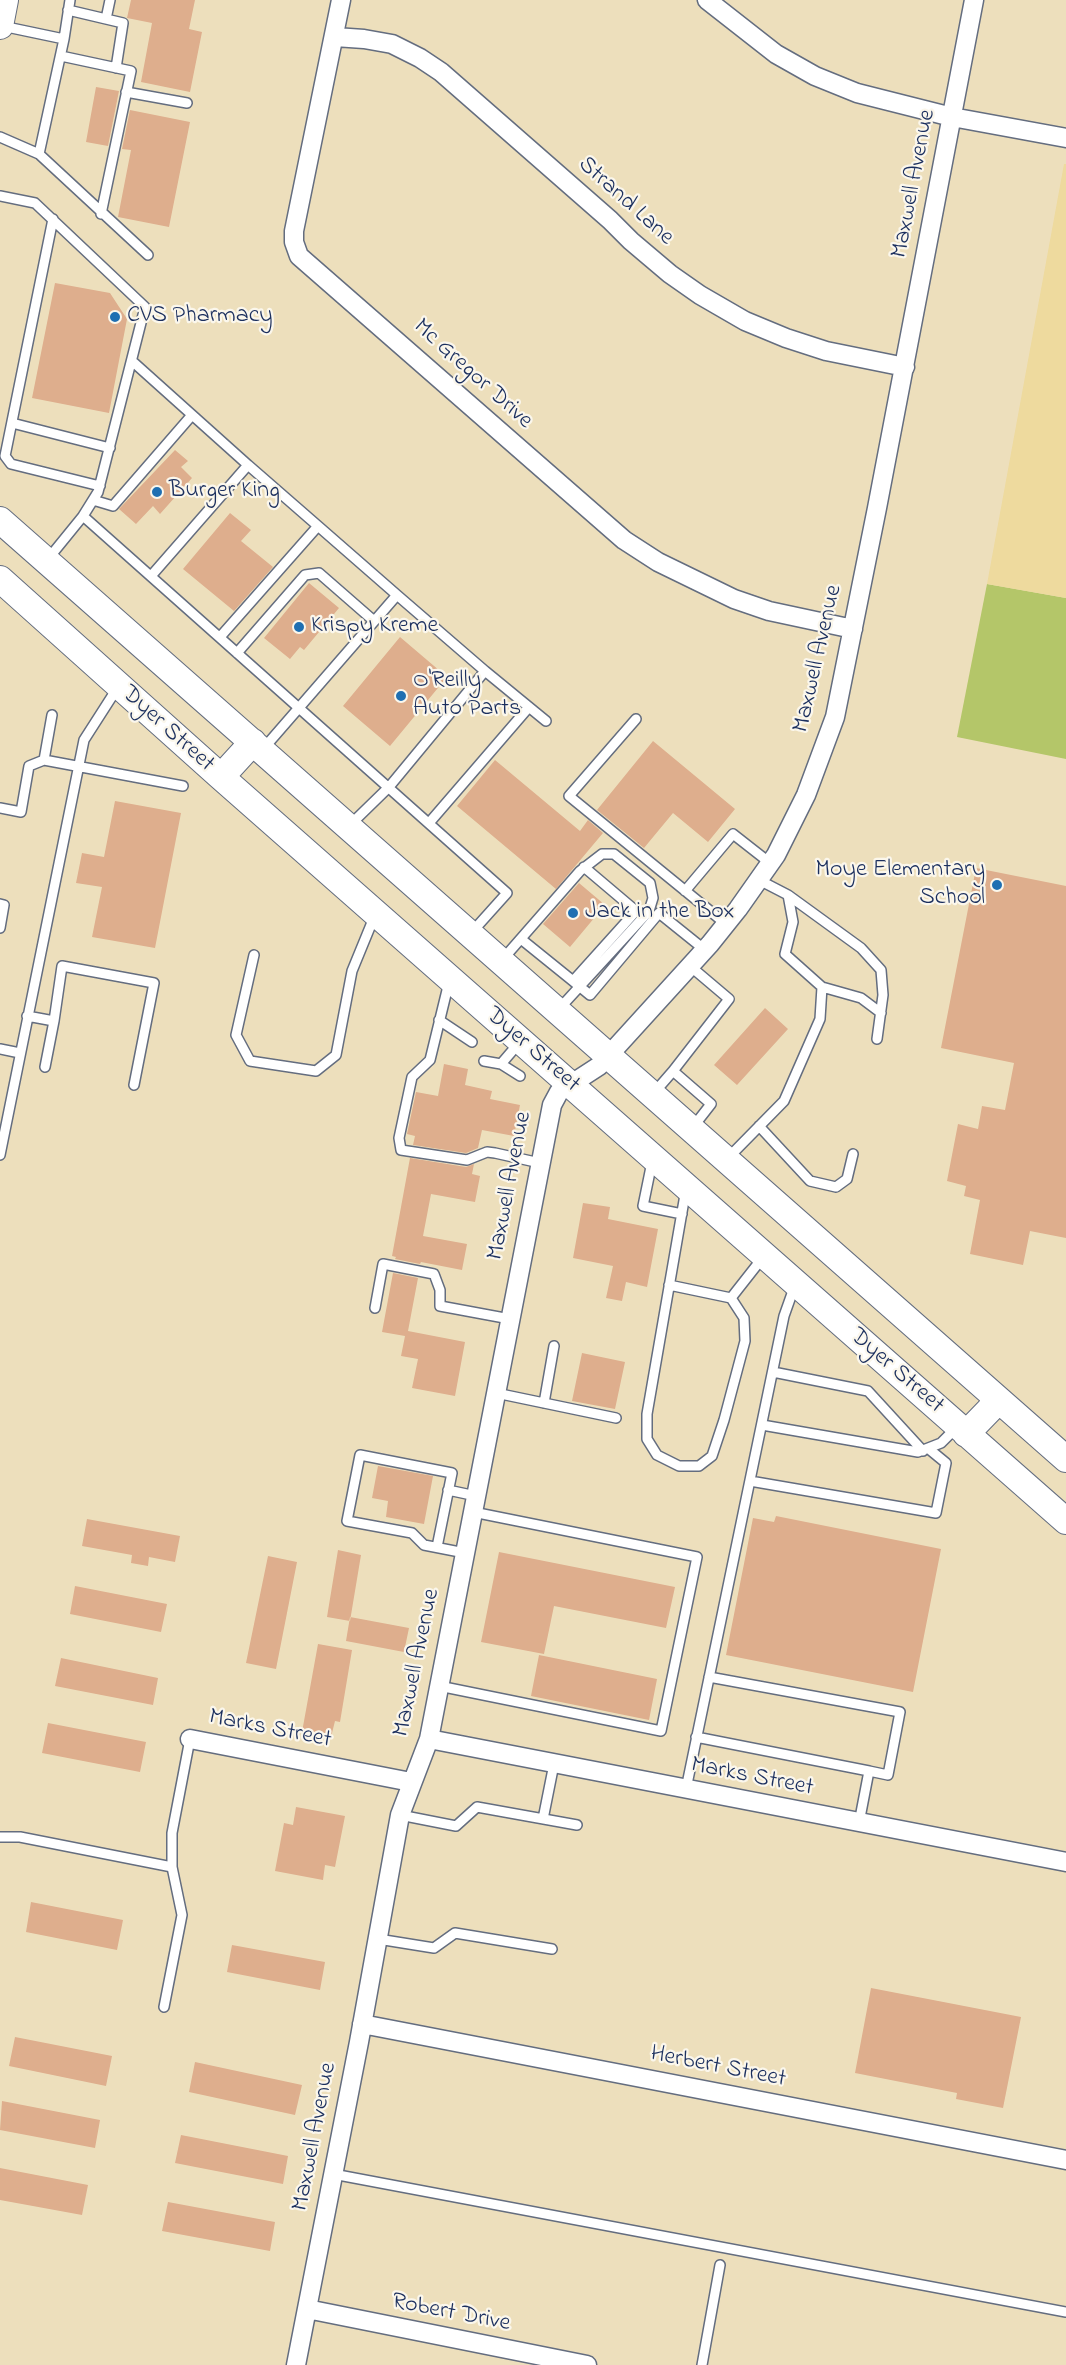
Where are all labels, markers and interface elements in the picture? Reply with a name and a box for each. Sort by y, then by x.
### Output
street label: Maxwell Avenue [886,107,944,261]
street label: Strand Lane [571,151,679,253]
place label: CVS Pharmacy [127,303,273,331]
marker: CVS Pharmacy [108,310,122,324]
street label: Mc Gregor Drive [406,314,538,436]
place label: Burger King [169,478,280,506]
marker: Burger King [150,485,164,499]
street label: Maxwell Avenue [788,582,850,736]
place label: Krispy Kreme [311,613,438,641]
marker: Krispy Kreme [292,620,306,634]
place label: O'Reilly Auto Parts [413,668,521,724]
street label: Dyer Street [114,681,220,779]
marker: O'Reilly Auto Parts [394,689,408,703]
place label: Moye Elementary School [816,857,985,913]
marker: Moye Elementary School [990,878,1004,892]
place label: Jack in the Box [585,899,735,927]
marker: Jack in the Box [566,906,580,920]
street label: Dyer Street [479,1002,585,1100]
street label: Maxwell Avenue [482,1109,540,1263]
street label: Dyer Street [843,1323,949,1421]
street label: Maxwell Avenue [388,1586,448,1740]
street label: Marks Street [206,1704,334,1756]
street label: Marks Street [688,1752,816,1804]
street label: Herbert Street [648,2041,788,2095]
street label: Maxwell Avenue [287,2060,345,2214]
street label: Robert Drive [389,2288,513,2340]

